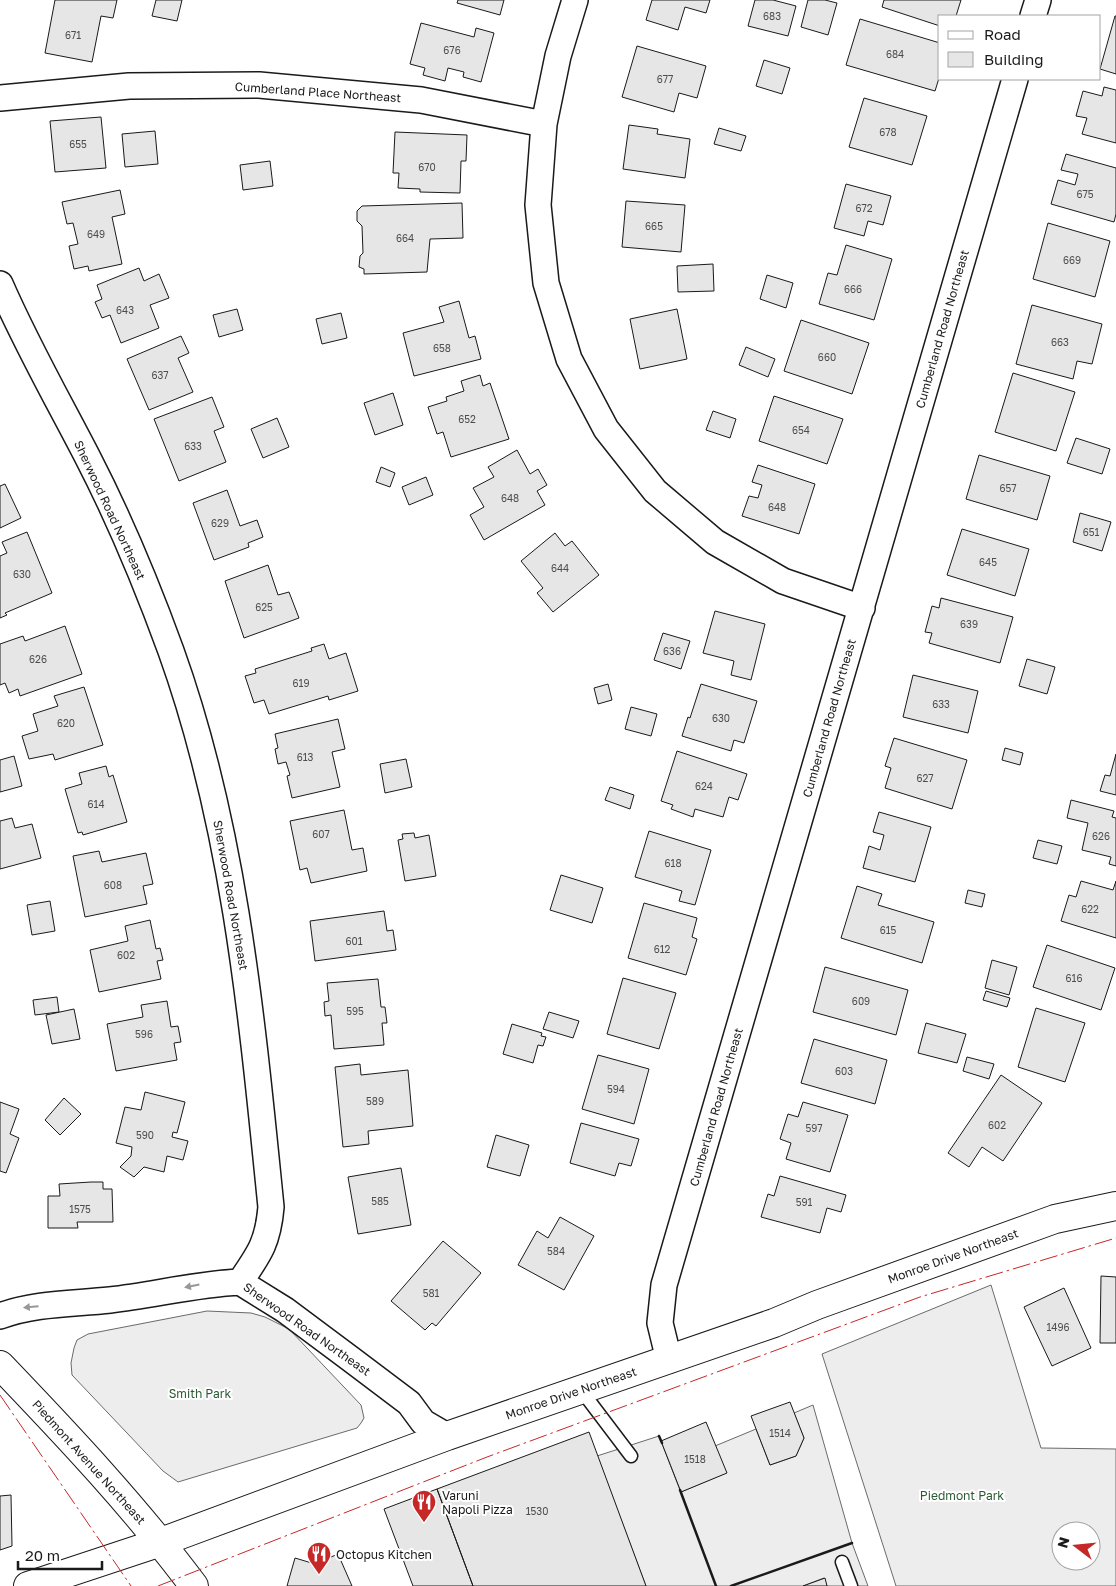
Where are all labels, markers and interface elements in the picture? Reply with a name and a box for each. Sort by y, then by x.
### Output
house number: 683 [763,10,781,22]
legend [938,15,1101,80]
text: Road [984,25,1021,43]
house number: 671 [65,29,81,41]
house number: 676 [443,44,461,56]
house number: 684 [886,48,904,60]
text: Building [984,50,1044,68]
house number: 677 [657,73,673,85]
street label: Cumberland Place Northeast [234,79,402,105]
house number: 678 [879,126,897,138]
house number: 655 [69,138,87,150]
house number: 670 [418,161,436,173]
house number: 675 [1076,188,1094,200]
house number: 672 [855,202,873,214]
house number: 665 [645,220,663,232]
house number: 649 [87,228,105,240]
house number: 664 [396,232,414,244]
street label: Cumberland Road Northeast [912,248,972,410]
house number: 669 [1063,254,1081,266]
house number: 666 [844,283,862,295]
house number: 643 [116,304,134,316]
house number: 663 [1051,336,1069,348]
house number: 658 [433,342,451,354]
house number: 660 [818,351,836,363]
house number: 637 [151,369,169,381]
house number: 652 [458,413,476,425]
house number: 654 [792,424,810,436]
street label: Sherwood Road Northeast [71,438,149,582]
house number: 633 [184,440,202,452]
house number: 657 [999,482,1017,494]
house number: 648 [501,492,519,504]
house number: 648 [768,501,786,513]
house number: 629 [211,517,229,529]
house number: 651 [1083,526,1099,538]
house number: 645 [979,556,997,568]
house number: 644 [551,562,569,574]
house number: 630 [13,568,31,580]
house number: 625 [255,601,273,613]
house number: 639 [960,618,978,630]
street label: Cumberland Road Northeast [799,637,859,799]
house number: 636 [663,645,681,657]
house number: 626 [29,653,47,665]
house number: 619 [293,677,309,689]
house number: 633 [932,698,950,710]
house number: 630 [712,712,730,724]
house number: 620 [57,717,75,729]
house number: 613 [297,751,314,763]
house number: 627 [916,772,934,784]
house number: 624 [695,780,713,792]
house number: 614 [88,798,105,810]
street label: Sherwood Road Northeast [210,819,252,971]
house number: 607 [312,828,330,840]
house number: 626 [1092,830,1110,842]
house number: 618 [665,857,682,869]
house number: 608 [104,879,122,891]
house number: 622 [1081,903,1099,915]
house number: 615 [880,924,897,936]
house number: 601 [345,935,363,947]
house number: 612 [654,943,671,955]
house number: 602 [117,949,135,961]
house number: 616 [1066,972,1082,984]
house number: 609 [852,995,870,1007]
house number: 595 [346,1005,364,1017]
street label: Cumberland Road Northeast [686,1026,746,1188]
house number: 596 [135,1028,153,1040]
house number: 603 [835,1065,853,1077]
house number: 594 [607,1083,625,1095]
house number: 589 [366,1095,384,1107]
house number: 602 [988,1119,1006,1131]
house number: 597 [805,1122,823,1134]
house number: 590 [136,1129,154,1141]
house number: 585 [371,1195,389,1207]
house number: 591 [796,1196,812,1208]
house number: 1575 [69,1203,91,1215]
street label: Monroe Drive Northeast [886,1225,1020,1287]
house number: 584 [547,1245,565,1257]
street label: Sherwood Road Northeast [240,1279,374,1379]
one-way arrow [183,1282,199,1290]
house number: 581 [423,1287,440,1299]
one-way arrow [22,1303,38,1311]
house number: 1496 [1046,1321,1070,1333]
street label: Monroe Drive Northeast [503,1363,639,1423]
park label: Smith Park [169,1386,232,1401]
street label: Piedmont Avenue Northeast [29,1397,149,1527]
house number: 1514 [769,1427,791,1439]
house number: 1518 [684,1453,706,1465]
place label: Varuni Napoli Pizza [442,1488,513,1517]
park label: Piedmont Park [920,1488,1004,1503]
restaurant icon: Varuni Napoli Pizza [411,1489,437,1523]
house number: 1530 [526,1505,548,1517]
north arrow [1051,1521,1101,1571]
text: N [1053,1535,1073,1550]
scale bar [18,1538,101,1570]
restaurant icon: Octopus Kitchen [306,1541,332,1575]
text: 20 m [25,1546,60,1564]
place label: Octopus Kitchen [336,1547,432,1562]

